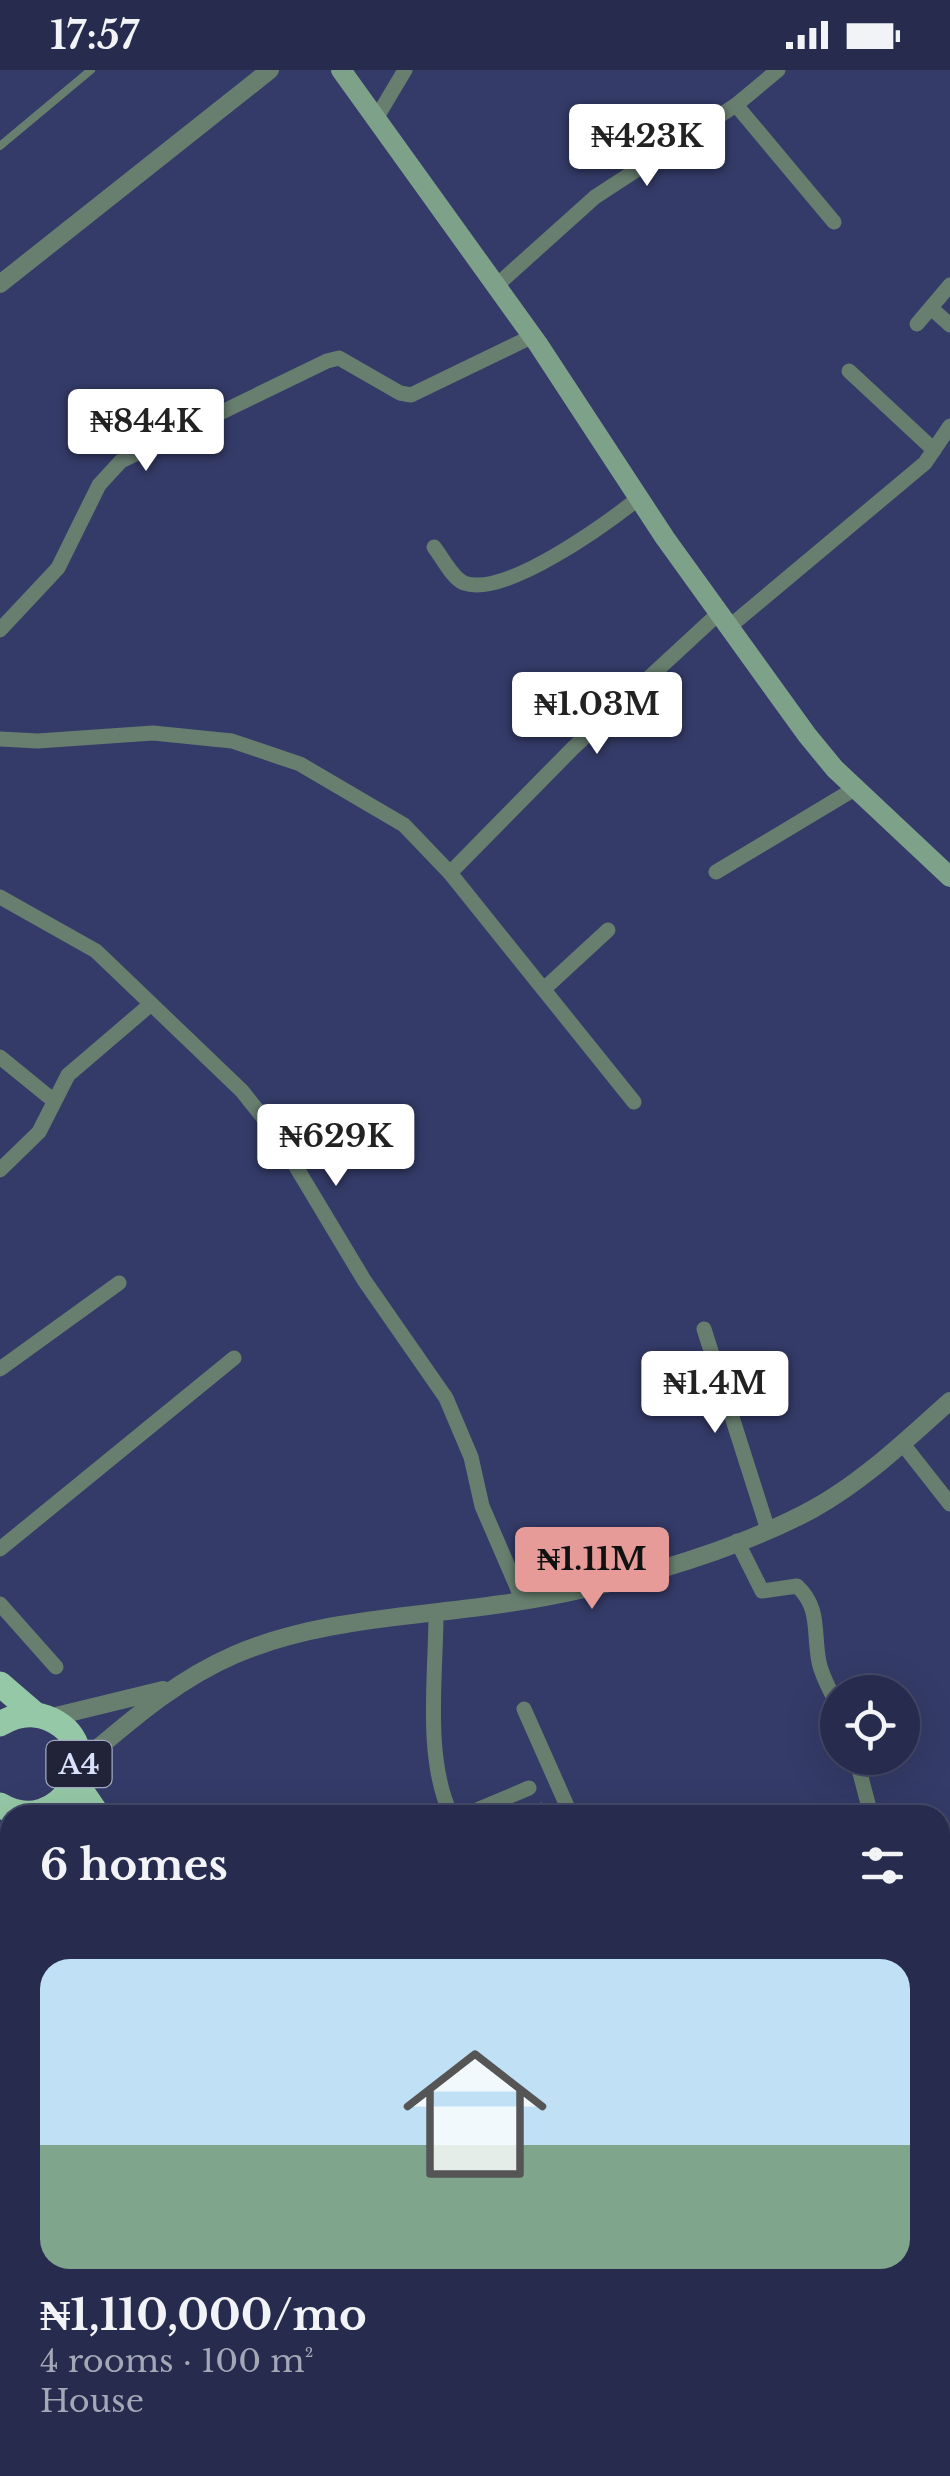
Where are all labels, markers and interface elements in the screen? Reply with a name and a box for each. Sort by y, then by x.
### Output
text: 17:57 [50,12,139,59]
pin: ₦423K [577,104,717,189]
text: ₦423K [591,116,703,156]
pin: ₦844K [76,389,216,474]
text: ₦844K [90,401,202,441]
pin: ₦1.03M [516,672,678,757]
text: ₦1.03M [534,684,660,724]
pin: ₦629K [266,1104,406,1189]
text: ₦629K [279,1116,393,1156]
pin: ₦1.4M [645,1351,785,1436]
text: ₦1.4M [663,1363,767,1403]
pin: ₦1.11M [511,1527,673,1612]
text: ₦1.11M [537,1539,647,1579]
map controls [820,1675,920,1775]
button: locate [820,1675,920,1775]
road number: A4 [46,1741,112,1787]
icon: filters [855,1838,910,1893]
text: 6 homes [40,1839,228,1891]
icon: home [385,2024,565,2204]
text: ₦1,110,000/mo [40,2289,367,2341]
text: 4 rooms · 100 m² [40,2341,314,2381]
text: House [40,2381,144,2421]

